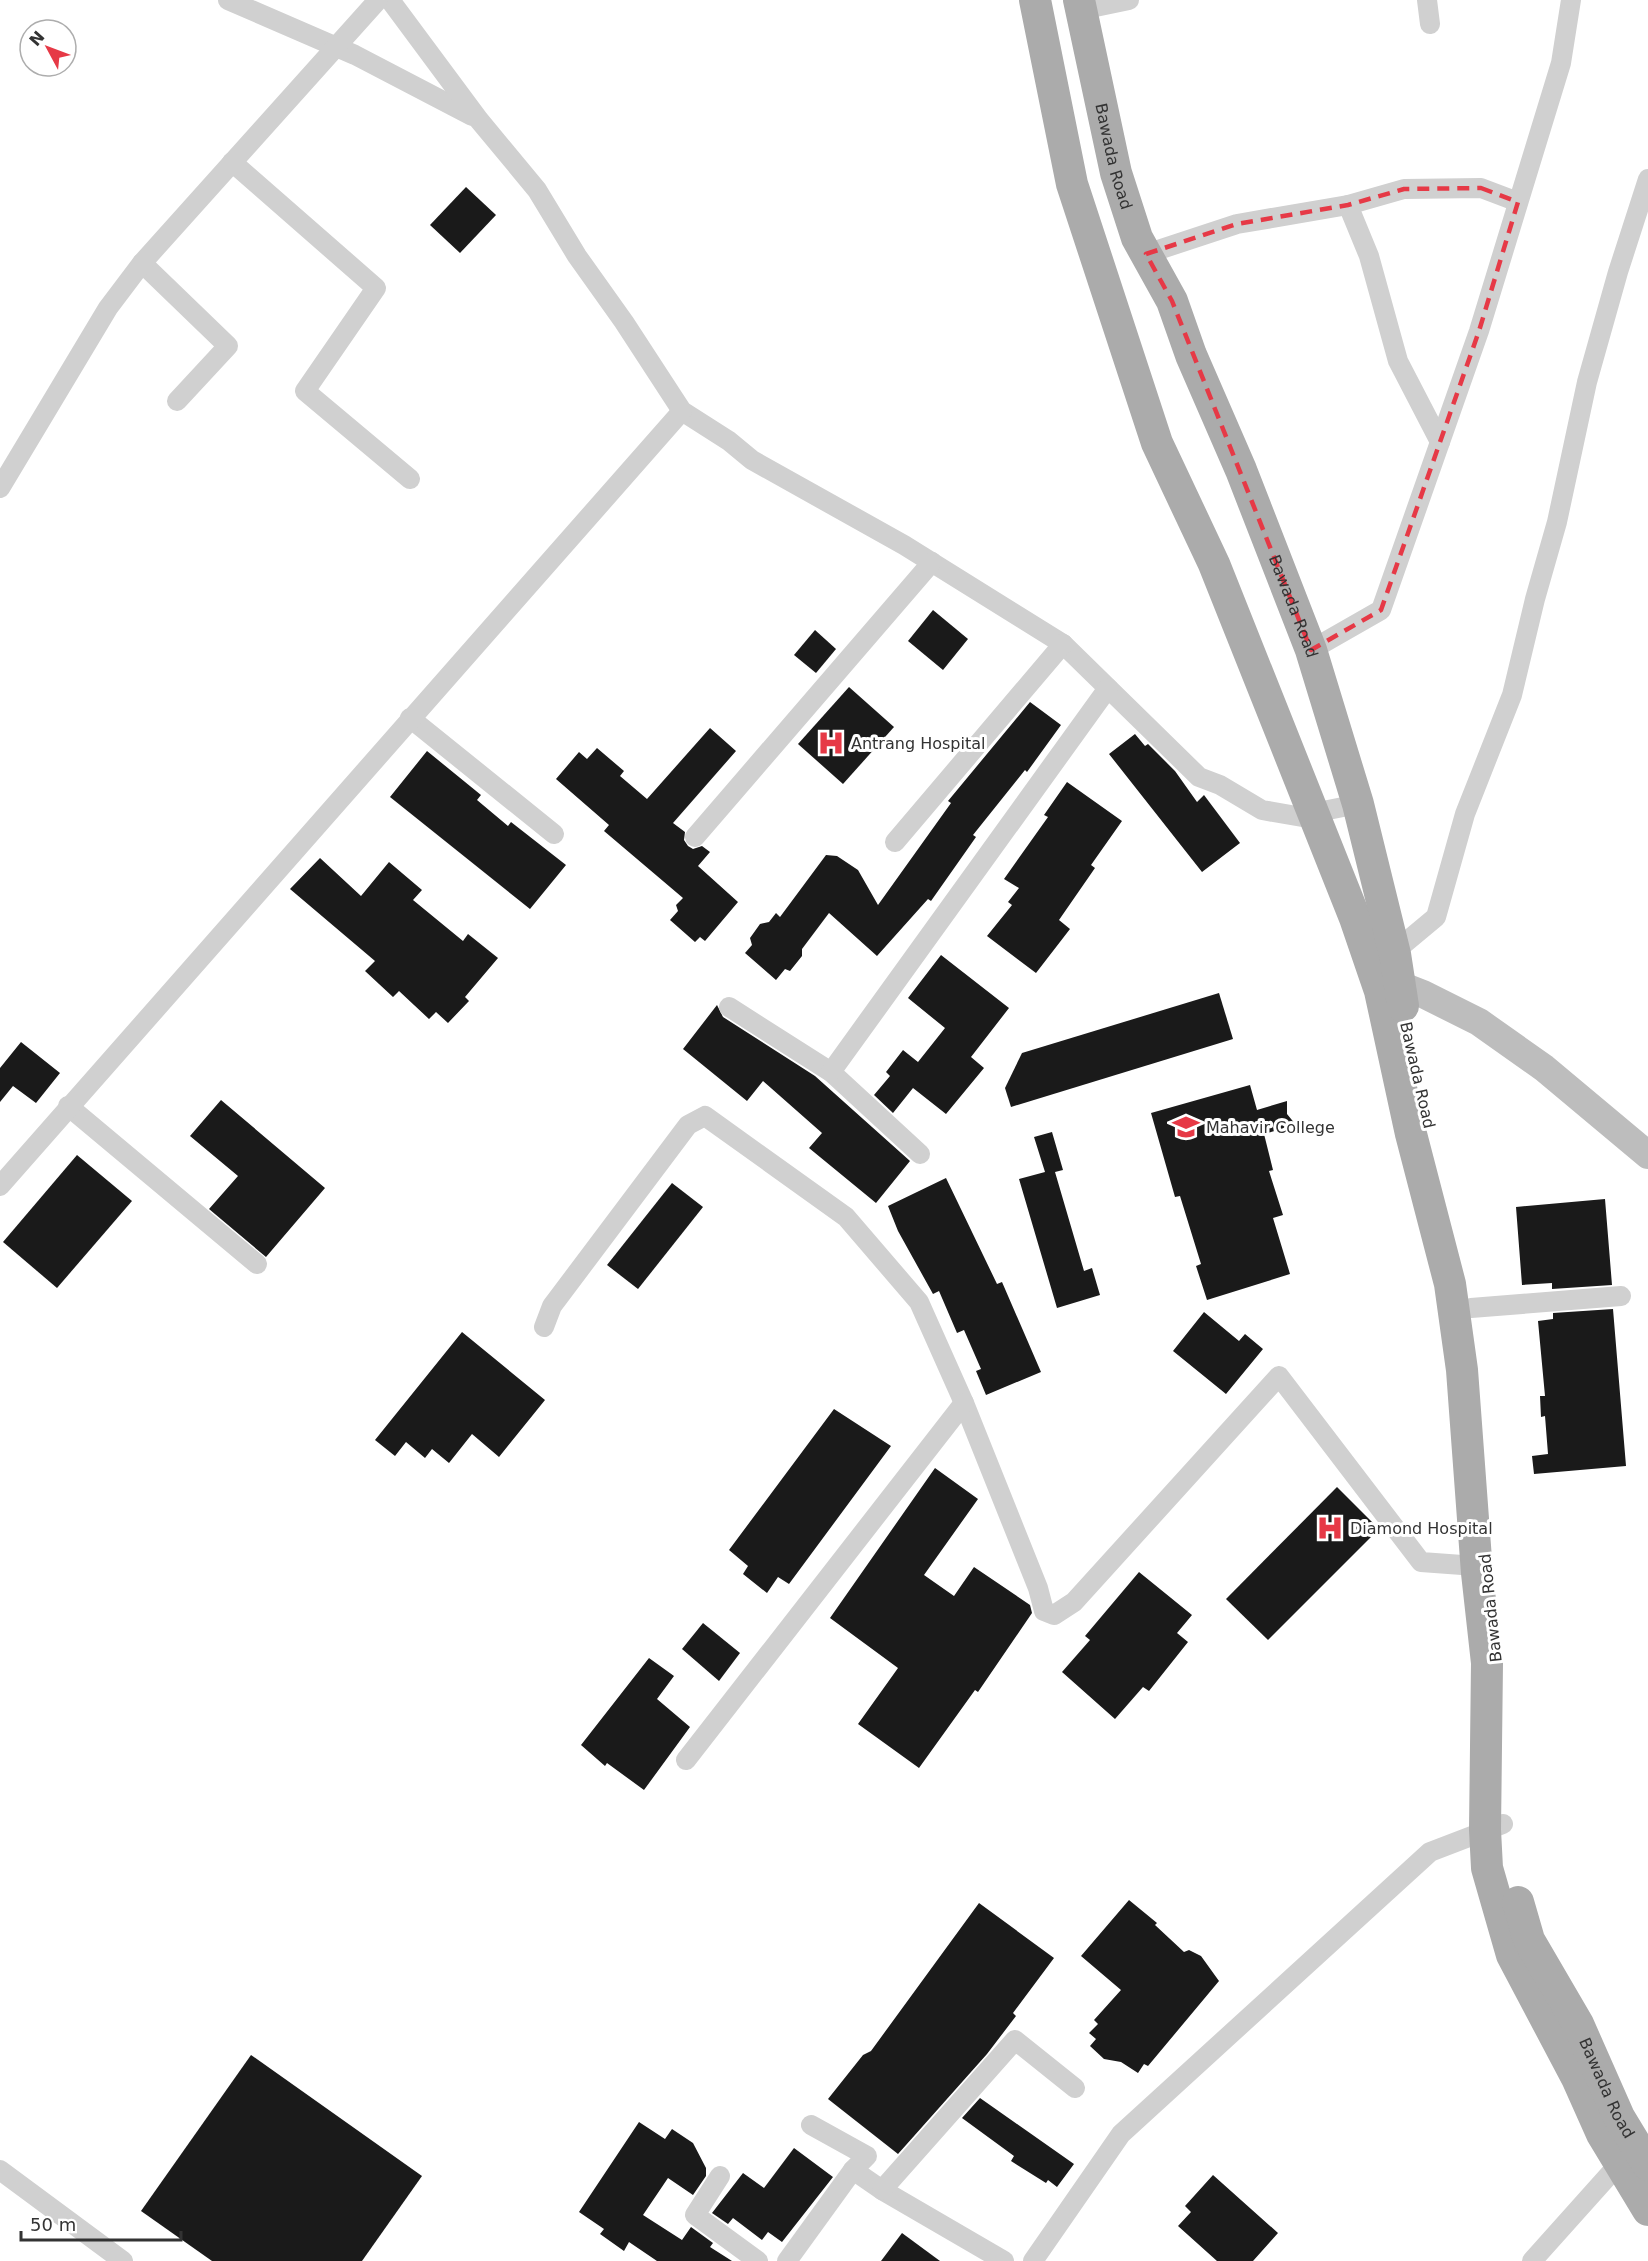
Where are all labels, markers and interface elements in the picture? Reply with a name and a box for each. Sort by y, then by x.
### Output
north arrow [18,18,78,78]
text: N [25,27,49,50]
street label: Bawada Road [1091,101,1136,212]
street label: Bawada Road [1265,552,1322,660]
hospital icon: Antrang Hospital [816,728,846,758]
place label: Antrang Hospital [851,734,985,753]
street label: Bawada Road [1396,1020,1439,1130]
school or university icon: Mahavir College [1171,1112,1201,1142]
place label: Mahavir College [1206,1118,1335,1137]
hospital icon: Diamond Hospital [1315,1513,1345,1543]
place label: Diamond Hospital [1350,1519,1493,1538]
street label: Bawada Road [1475,1553,1506,1663]
street label: Bawada Road [1575,2035,1639,2142]
scale bar [21,2204,182,2242]
text: 50 m [30,2214,76,2235]

